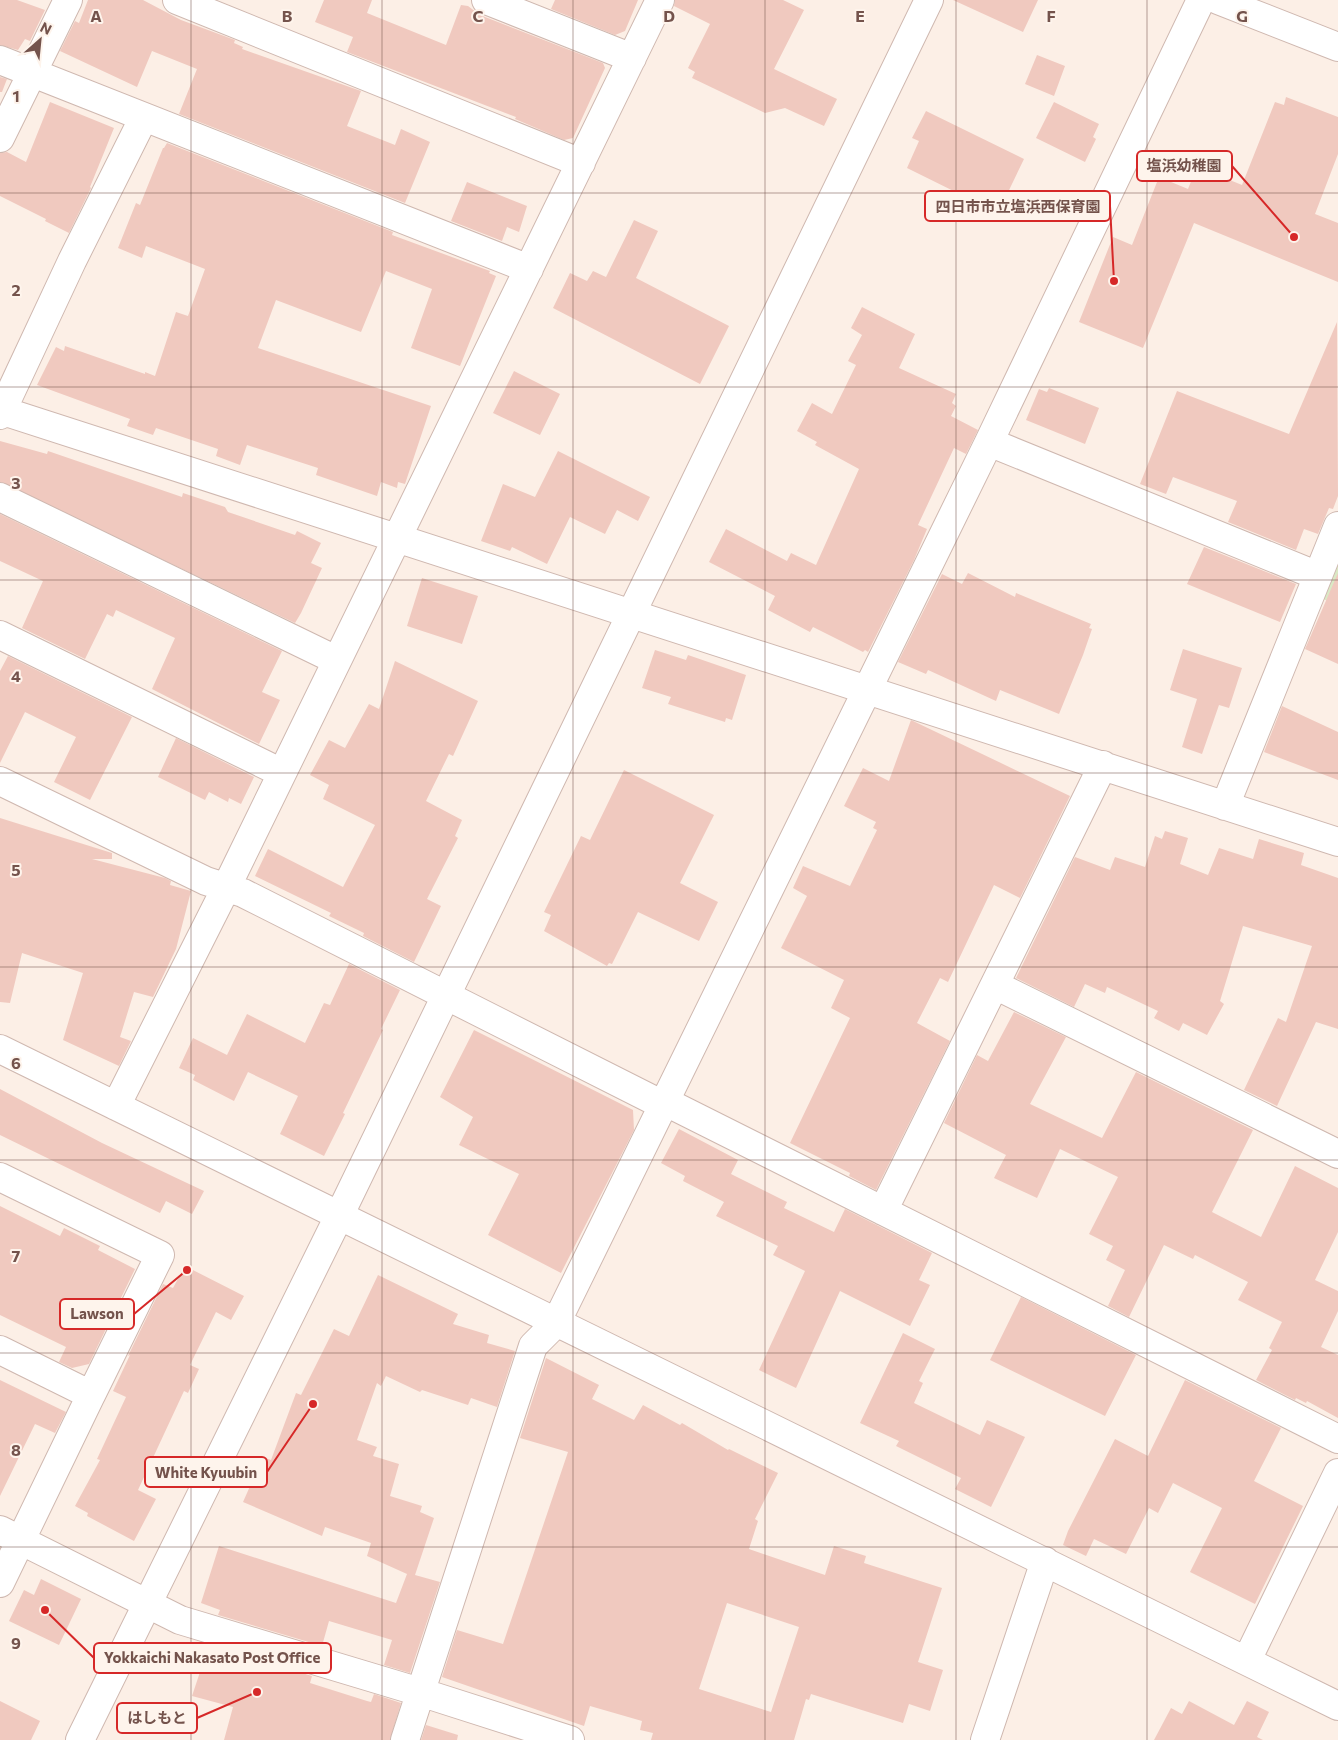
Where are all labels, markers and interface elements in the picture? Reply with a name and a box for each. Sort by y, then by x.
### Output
text: A [90,6,102,25]
text: B [282,6,293,25]
text: C [473,6,484,25]
text: D [663,6,675,25]
text: E [855,6,865,25]
text: F [1046,6,1056,25]
text: G [1236,6,1248,25]
north arrow [15,15,65,65]
text: N [38,18,55,38]
text: 1 [12,86,20,105]
callout: 塩浜幼稚園 [1137,151,1232,181]
text: 塩浜幼稚園 [1146,156,1222,174]
callout: 四日市市立塩浜西保育園 [925,191,1110,221]
text: 四日市市立塩浜西保育園 [935,197,1101,215]
text: 2 [11,280,21,299]
text: 3 [11,473,21,492]
text: 4 [11,666,21,685]
text: 5 [11,860,21,879]
text: 6 [11,1053,21,1072]
text: 7 [12,1246,21,1265]
callout: Lawson [60,1299,134,1329]
text: Lawson [70,1304,124,1322]
text: 8 [11,1440,21,1459]
callout: White Kyuubin [145,1457,267,1487]
text: White Kyuubin [155,1463,257,1481]
text: 9 [11,1633,21,1652]
callout: Yokkaichi Nakasato Post Office [94,1643,331,1673]
text: Yokkaichi Nakasato Post Office [104,1648,320,1666]
callout: はしもと [117,1703,197,1733]
text: はしもと [127,1708,187,1726]

